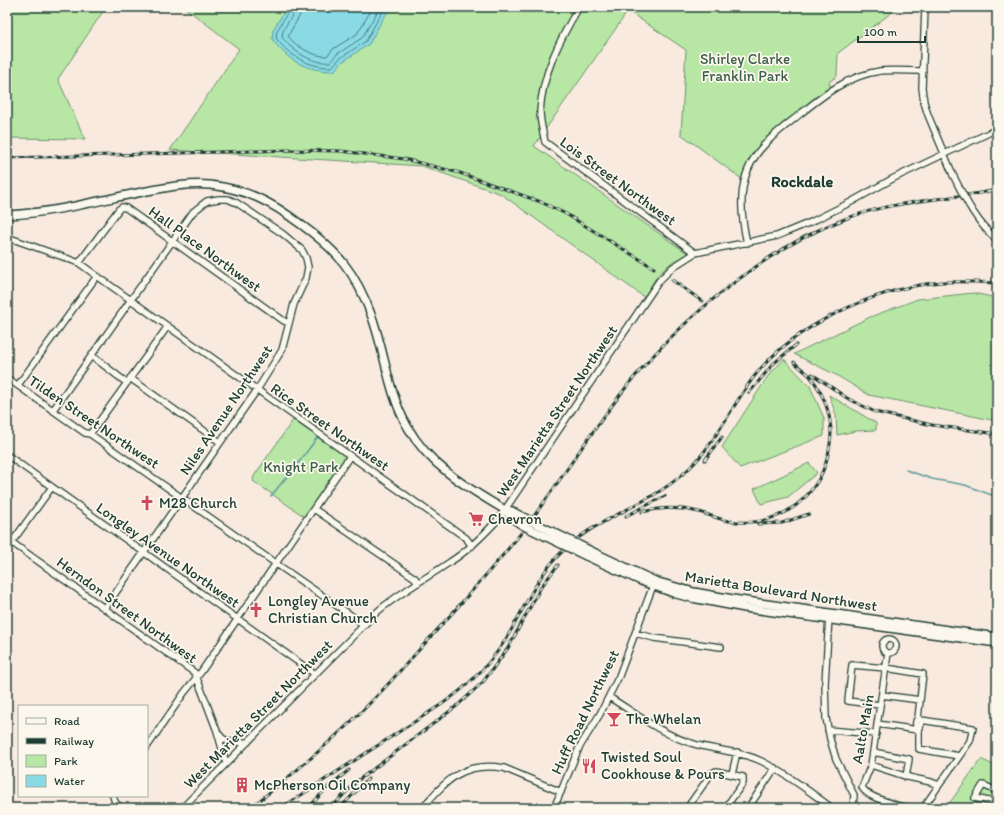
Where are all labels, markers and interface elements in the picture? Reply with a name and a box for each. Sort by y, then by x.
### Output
scale bar [858,18,925,44]
text: 100 m [864,25,897,39]
park label: Shirley Clarke Franklin Park [700,50,790,85]
street label: Lois Street Northwest [556,133,680,229]
district label: Rockdale [771,172,833,191]
street label: Hall Place Northwest [145,202,265,296]
street label: West Marietta Street Northwest [493,321,621,500]
street label: Niles Avenue Northwest [176,341,277,479]
street label: Tilden Street Northwest [25,372,163,473]
street label: Rice Street Northwest [267,379,393,475]
park label: Knight Park [263,458,339,476]
church icon: M28 Church [138,494,156,512]
place label: M28 Church [159,494,237,512]
street label: Longley Avenue Northwest [93,499,244,612]
supermarket icon: Chevron [467,510,485,528]
place label: Chevron [488,510,542,528]
street label: Herndon Street Northwest [53,553,201,667]
street label: Marietta Boulevard Northwest [684,567,879,615]
place label: Longley Avenue Christian Church [268,592,377,627]
church icon: Longley Avenue Christian Church [247,601,265,619]
street label: West Marietta Street Northwest [180,636,336,792]
street label: Huff Road Northwest [547,647,623,777]
street label: Aalto Main [848,692,878,765]
legend [18,705,148,797]
bar icon: The Whelan [605,710,623,728]
place label: The Whelan [626,710,702,728]
text: Road [54,714,80,728]
text: Railway [54,734,94,748]
place label: Twisted Soul Cookhouse & Pours [601,748,725,783]
text: Park [54,754,78,768]
restaurant icon: Twisted Soul Cookhouse & Pours [580,757,598,775]
text: Water [54,774,85,788]
building icon: McPherson Oil Company [233,776,251,794]
place label: McPherson Oil Company [254,776,410,794]

